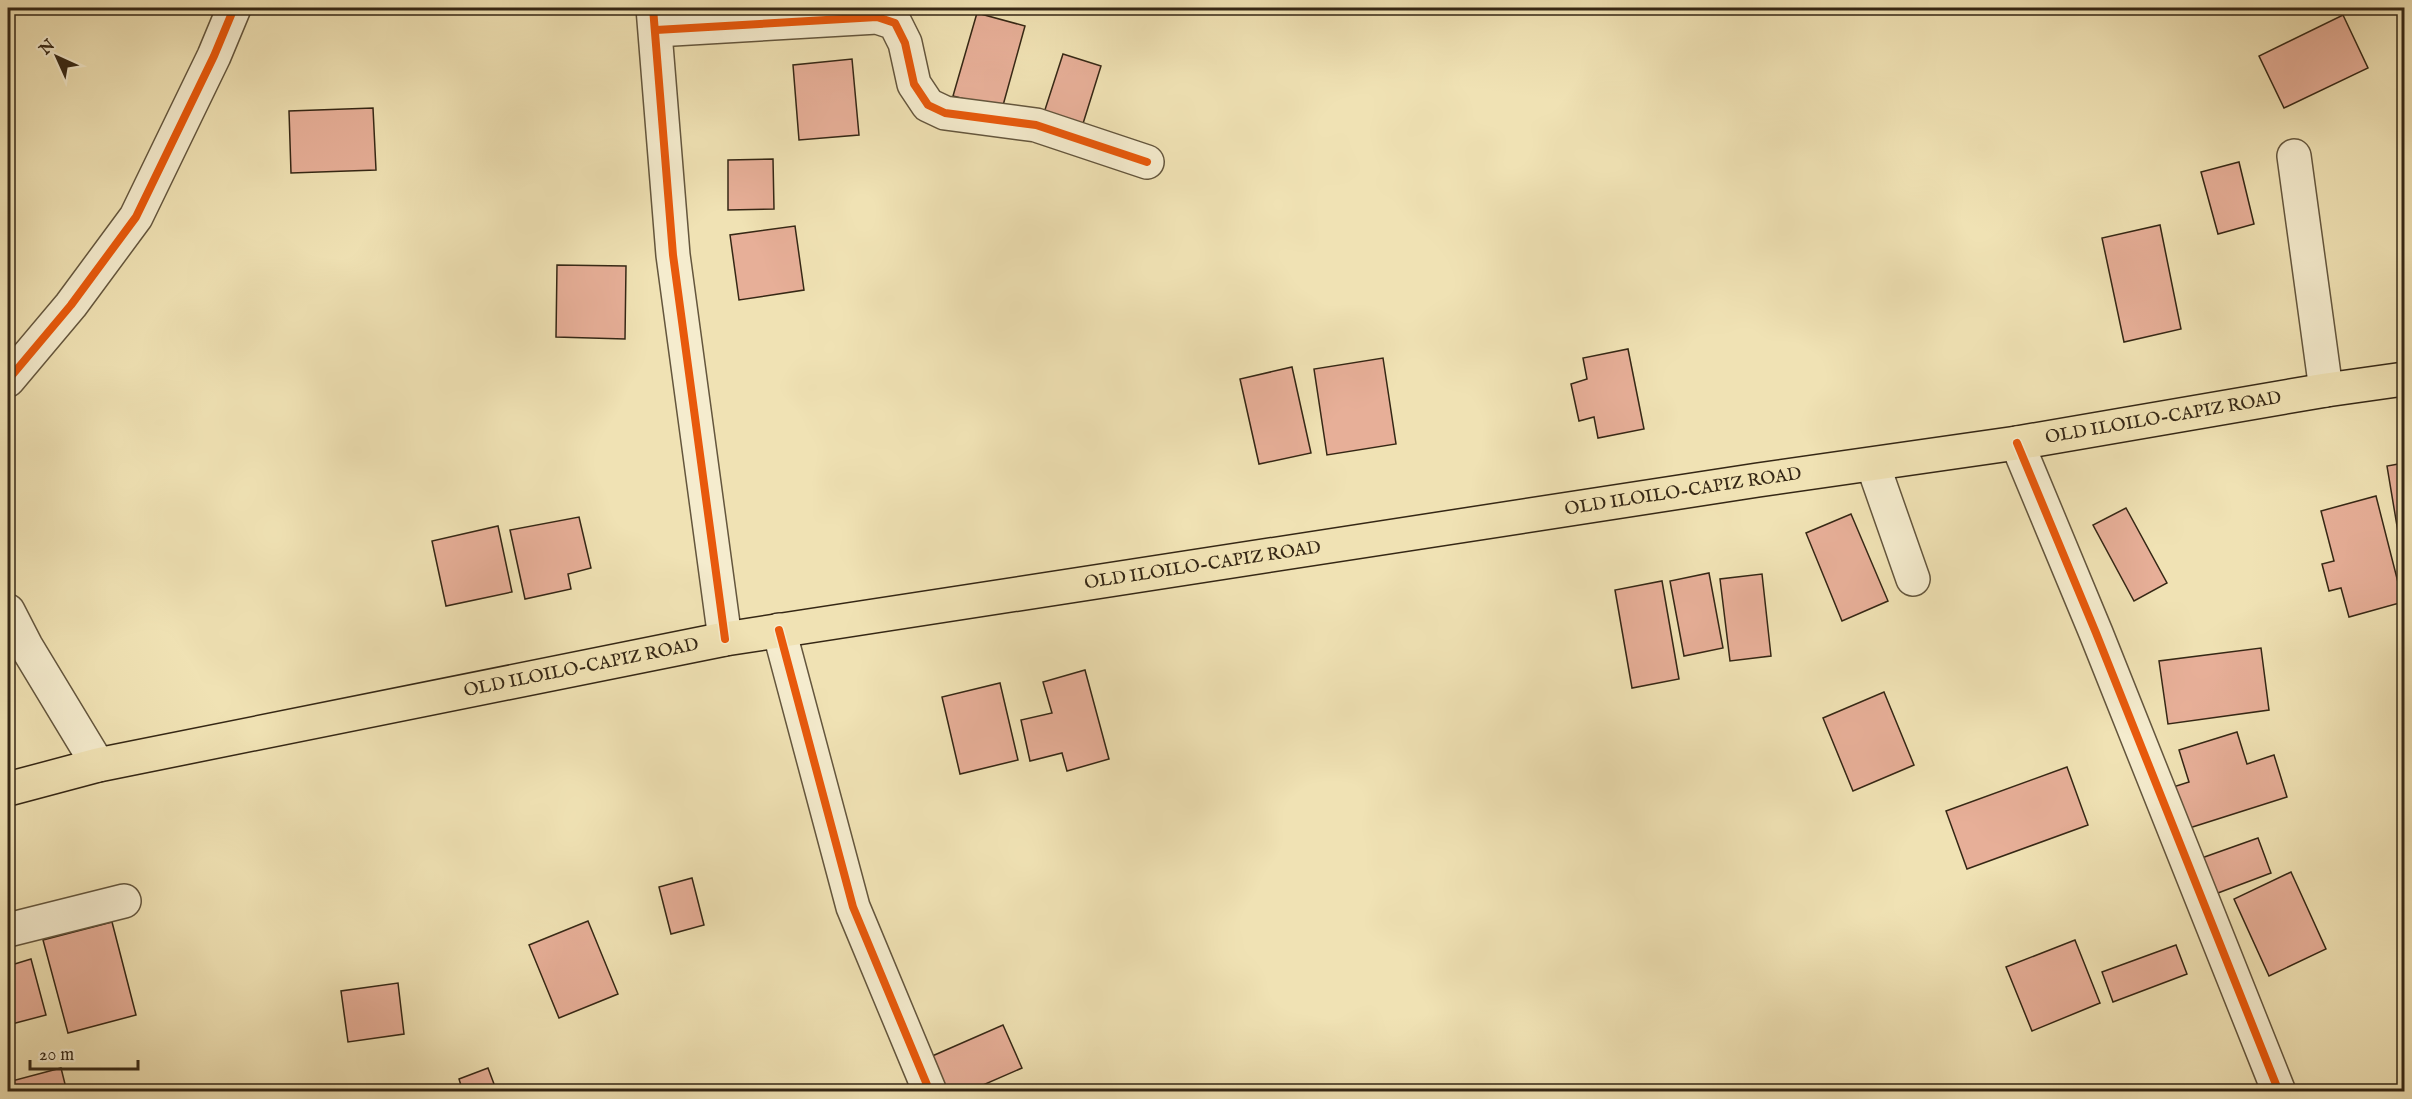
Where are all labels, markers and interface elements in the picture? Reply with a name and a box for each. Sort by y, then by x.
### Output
north arrow [27,27,87,87]
text: N [35,36,60,60]
street label: OLD ILOILO-CAPIZ ROAD [2044,386,2283,449]
street label: OLD ILOILO-CAPIZ ROAD [1563,462,1803,521]
street label: OLD ILOILO-CAPIZ ROAD [1083,536,1323,595]
street label: OLD ILOILO-CAPIZ ROAD [462,633,701,703]
scale bar [30,1033,138,1071]
text: 20 m [39,1044,74,1067]

